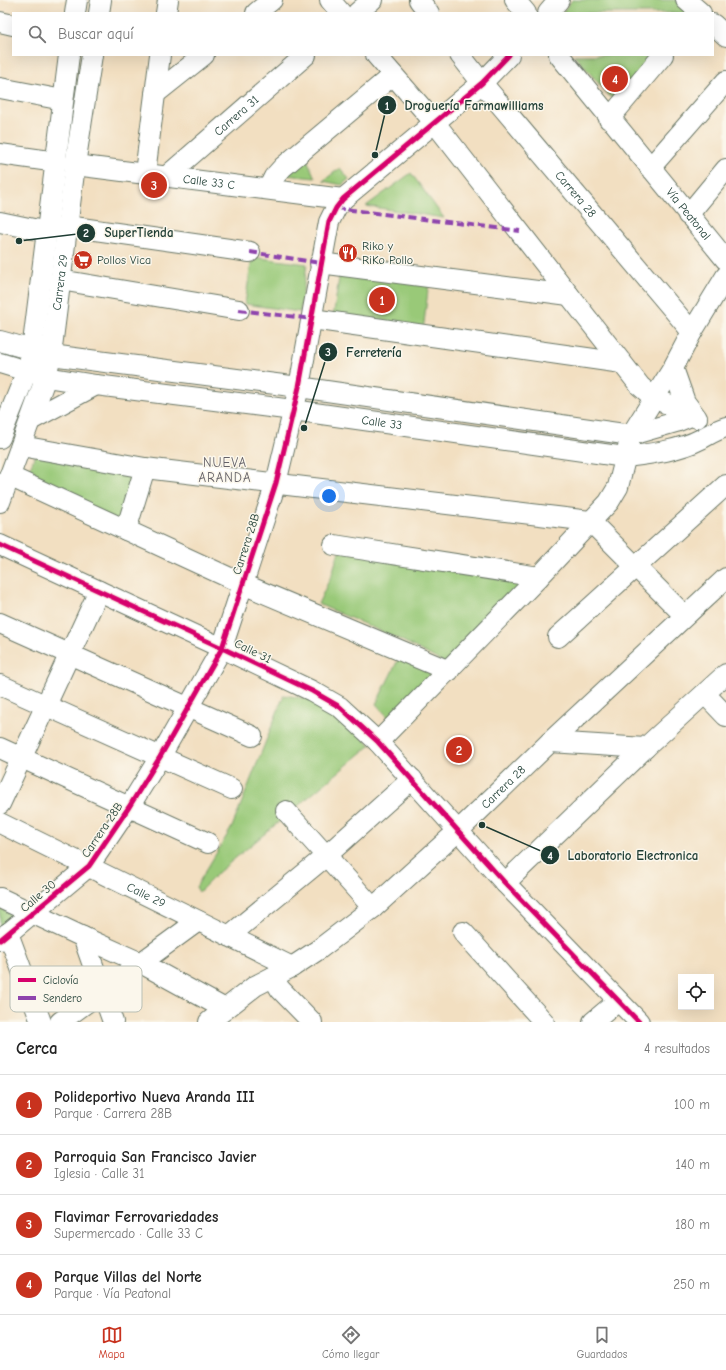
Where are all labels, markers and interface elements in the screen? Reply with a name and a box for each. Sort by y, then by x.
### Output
search box [12,12,714,56]
icon: search [26,23,48,45]
text: Buscar aquí [58,25,134,43]
pin: 4 [602,64,628,94]
street label: Carrera 31 [211,92,262,139]
callout: Droguería Farmawilliams [377,93,552,118]
text: Droguería Farmawilliams [404,98,544,113]
text: 1 [385,99,390,113]
street label: Carrera 28 [552,168,599,220]
pin: 3 [141,170,167,200]
street label: Calle 33 C [182,172,236,192]
street label: Vía Peatonal [663,185,714,243]
callout: SuperTienda [76,220,181,245]
text: SuperTienda [104,225,174,240]
text: 2 [83,226,89,240]
place label: Riko y RiKo Pollo [362,239,413,267]
restaurant icon: Riko y RiKo Pollo [337,242,359,264]
supermarket icon: Pollos Vica [72,249,94,271]
place label: Pollos Vica [97,253,151,267]
street label: Carrera 29 [50,254,71,311]
pin: 1 [369,285,395,315]
callout: Ferretería [318,339,410,364]
text: 3 [325,345,331,359]
text: Ferretería [346,345,402,360]
street label: Calle 33 [361,413,403,432]
district label: NUEVA ARANDA [198,455,252,485]
your location [319,486,339,506]
street label: Carrera 28B [230,512,262,576]
street label: Calle 31 [232,636,274,666]
pin: 2 [446,735,472,765]
street label: Carrera 28 [478,763,528,812]
street label: Carrera 28B [78,800,126,860]
callout: Laboratorio Electronica [540,843,706,868]
text: Laboratorio Electronica [568,848,698,863]
text: 4 [547,849,553,863]
street label: Calle 30 [17,877,59,915]
street label: Calle 29 [124,880,168,911]
legend [10,966,142,1012]
text: Ciclovía [43,974,78,987]
map controls [678,974,714,1010]
button: locate [678,974,714,1010]
text: Sendero [43,992,82,1005]
text: Cerca [16,1039,58,1058]
text: 4 resultados [644,1041,710,1056]
text: Polideportivo Nueva Aranda III [54,1088,254,1106]
text: 1 [26,1097,32,1112]
text: 100 m [674,1097,710,1112]
text: Parque · Carrera 28B [54,1106,172,1121]
text: Parroquia San Francisco Javier [54,1148,256,1166]
text: 2 [26,1157,32,1172]
text: 140 m [676,1157,710,1172]
text: Iglesia · Calle 31 [54,1166,144,1181]
text: Flavimar Ferrovariedades [54,1208,218,1226]
text: 3 [26,1217,32,1232]
text: 180 m [675,1217,710,1232]
text: Supermercado · Calle 33 C [54,1226,203,1241]
text: Parque Villas del Norte [54,1268,202,1286]
text: 4 [26,1277,32,1292]
text: 250 m [673,1277,710,1292]
text: Parque · Vía Peatonal [54,1286,171,1301]
tab: Mapa [99,1324,125,1361]
tab: Cómo llegar [322,1324,379,1361]
tab: Guardados [577,1324,627,1361]

